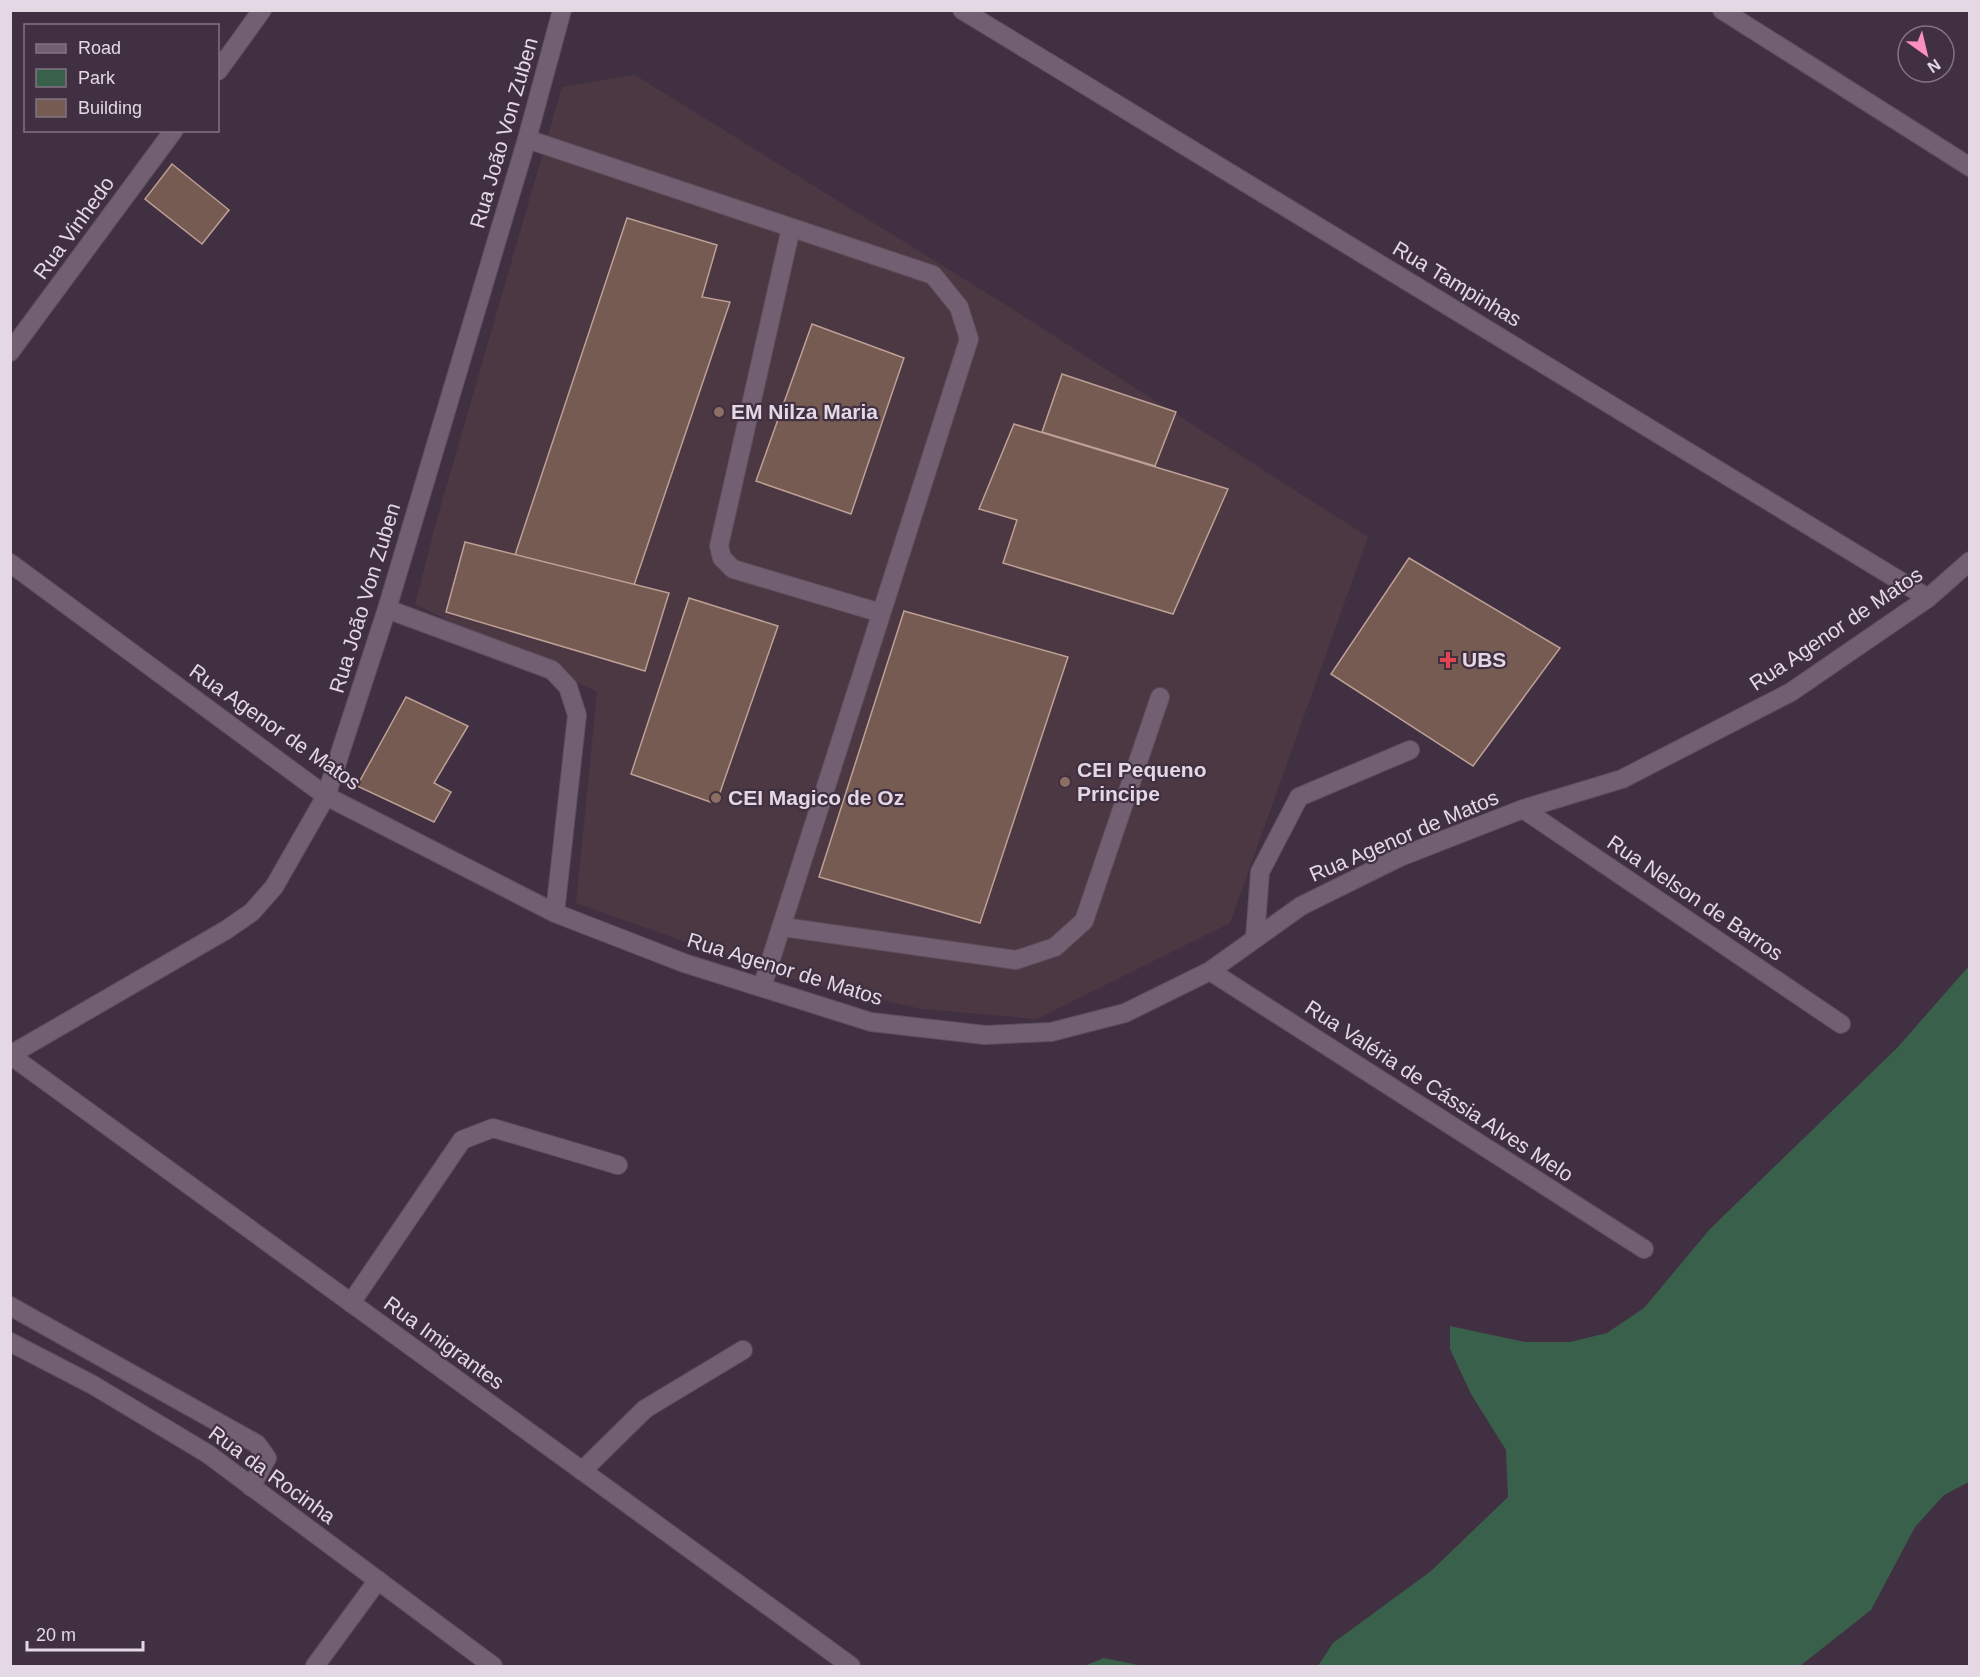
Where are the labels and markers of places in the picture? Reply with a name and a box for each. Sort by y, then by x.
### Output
place label: EM Nilza Maria [731,400,878,423]
marker: EM Nilza Maria [712,405,726,419]
place label: UBS [1462,648,1506,671]
marker: UBS [1439,651,1457,669]
place label: CEI Pequeno Principe [1077,758,1207,805]
marker: CEI Pequeno Principe [1058,775,1072,789]
place label: CEI Magico de Oz [728,786,904,809]
marker: CEI Magico de Oz [709,791,723,805]

